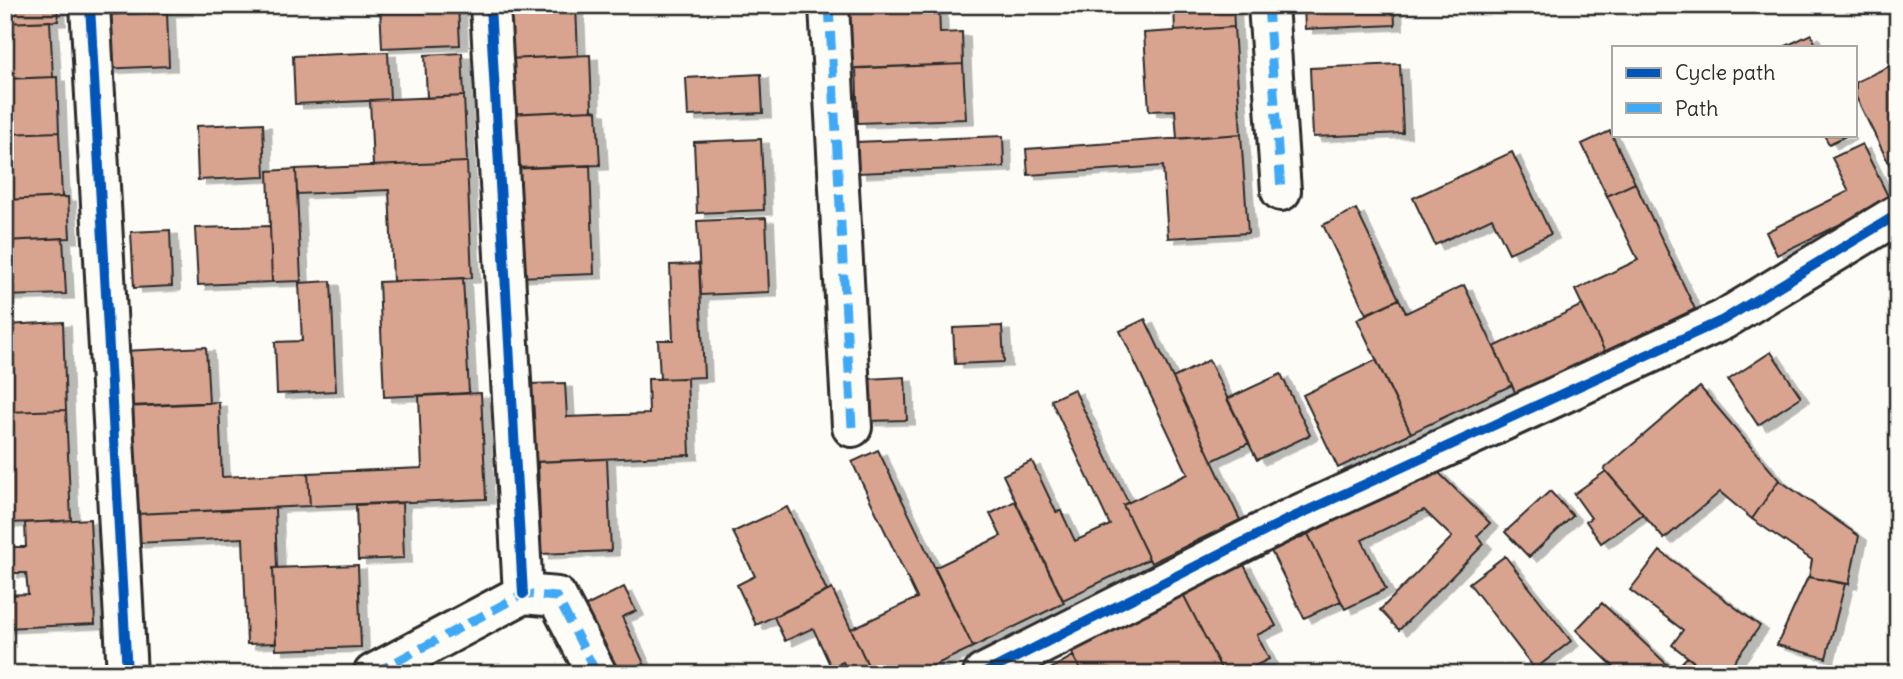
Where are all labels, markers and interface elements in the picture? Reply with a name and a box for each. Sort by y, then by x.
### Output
legend [1612,46,1857,136]
text: Cycle path [1675,59,1775,86]
text: Path [1675,95,1718,122]

